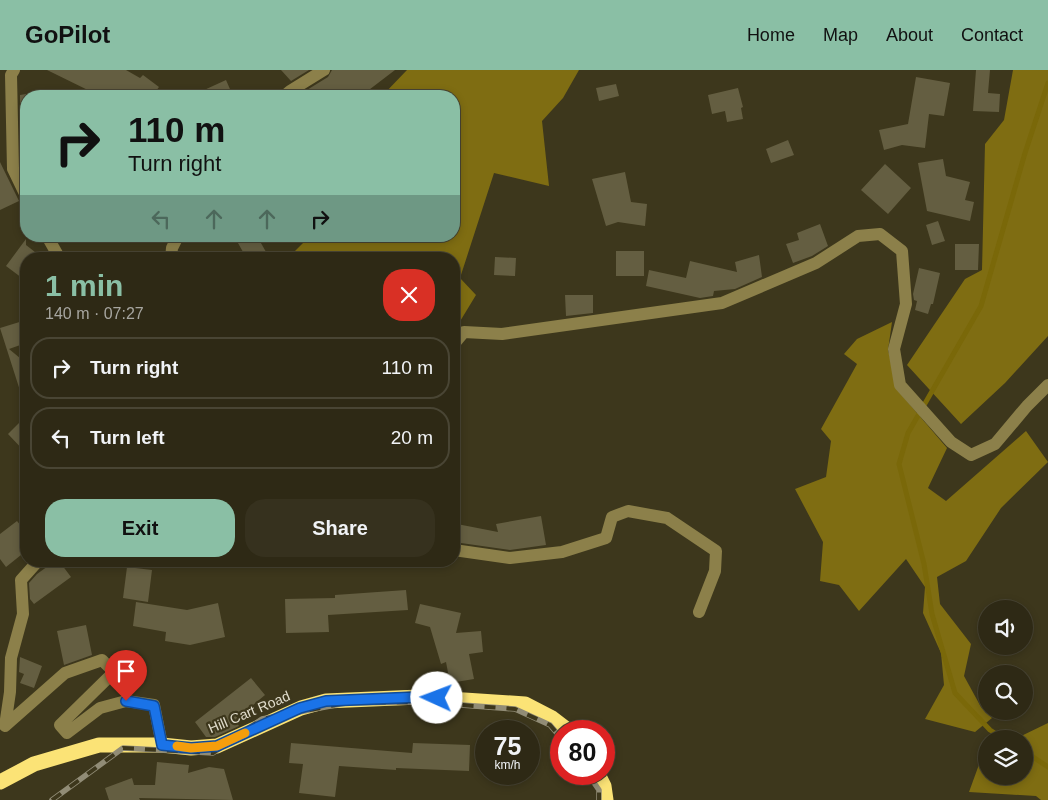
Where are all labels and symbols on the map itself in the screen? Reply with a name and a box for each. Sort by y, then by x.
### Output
pin [105,650,147,701]
position arrow [410,671,462,723]
street label: Hill Cart Road [206,688,292,736]
speed limit sign: 80 [550,720,615,785]

